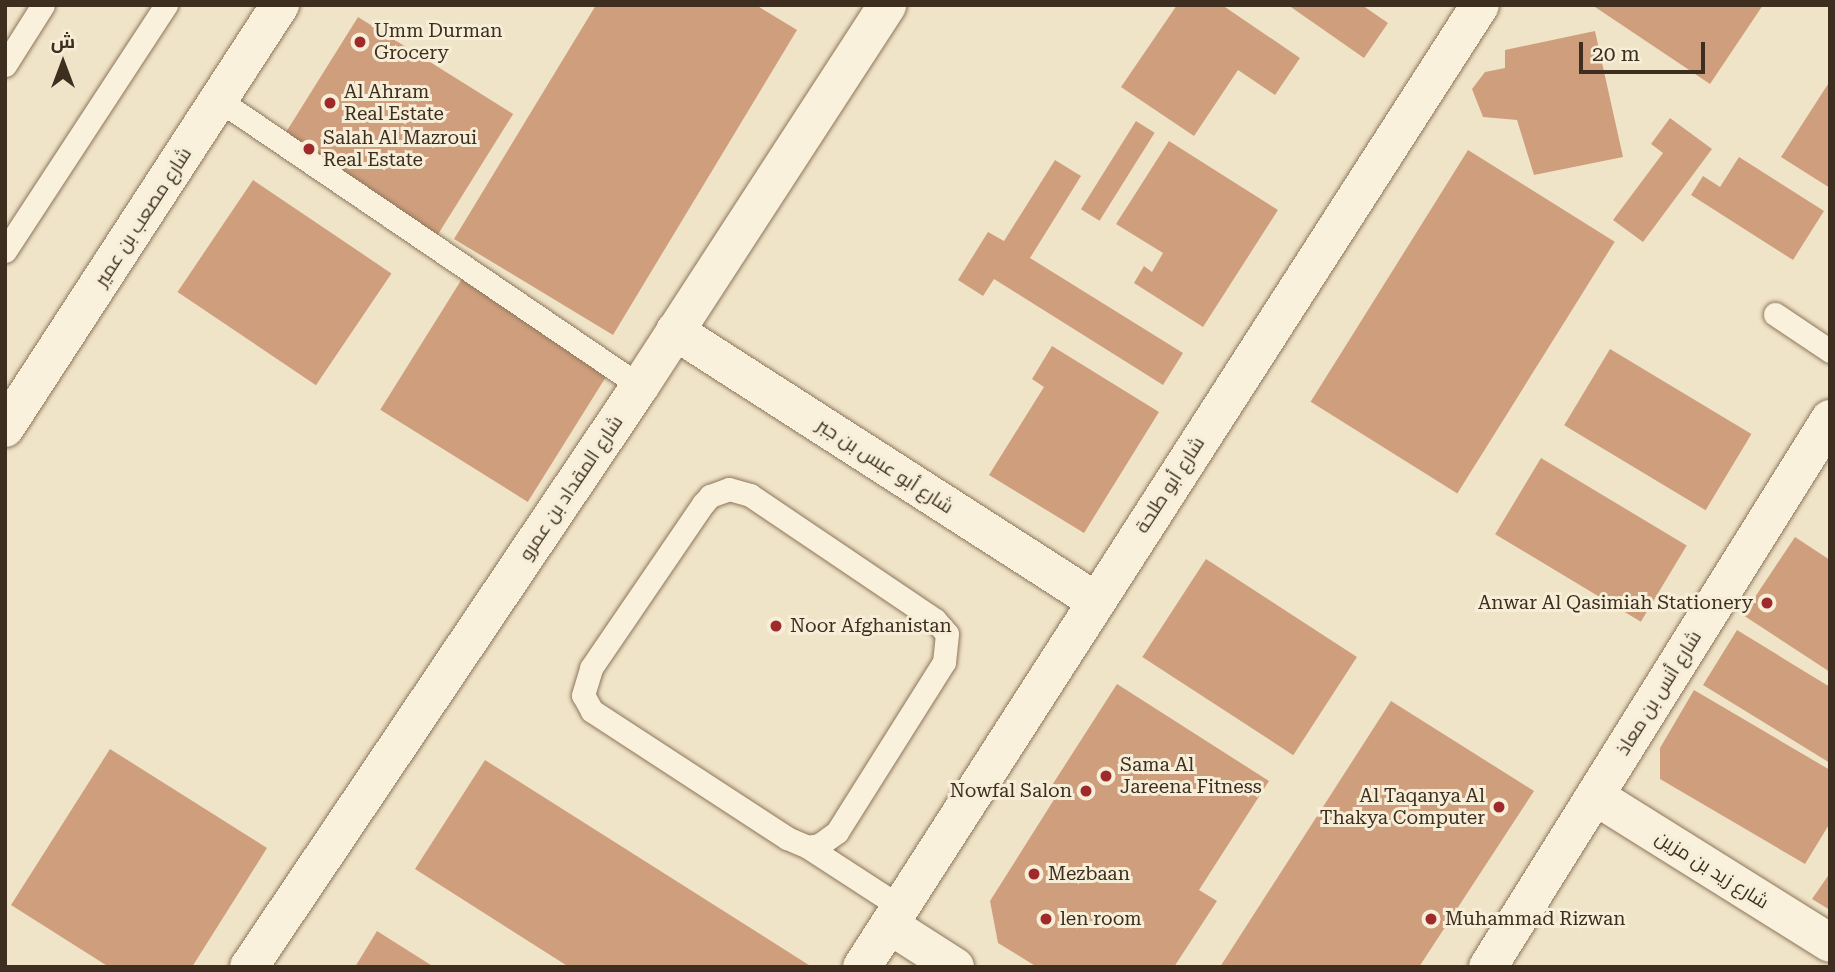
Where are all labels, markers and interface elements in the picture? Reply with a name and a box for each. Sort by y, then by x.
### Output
place label: Umm Durman Grocery [374,20,503,64]
north arrow [28,28,98,98]
scale bar [1583,28,1709,72]
text: ش [51,30,75,53]
marker: Umm Durman Grocery [352,34,368,50]
text: 20 m [1592,42,1640,66]
place label: Al Ahram Real Estate [344,81,444,125]
marker: Al Ahram Real Estate [322,95,338,111]
place label: Salah Al Mazroui Real Estate [323,127,477,171]
marker: Salah Al Mazroui Real Estate [301,141,317,157]
street label: شارع مصعب بن عمير [90,143,196,291]
street label: شارع المقداد بن عمرو [514,411,628,565]
street label: شارع أبو عبس بن جبر [813,413,957,519]
street label: شارع أبو طلحة [1130,433,1210,537]
place label: Anwar Al Qasimiah Stationery [1478,592,1753,614]
marker: Anwar Al Qasimiah Stationery [1759,595,1775,611]
place label: Noor Afghanistan [790,615,952,637]
marker: Noor Afghanistan [768,618,784,634]
street label: شارع أنس بن معاذ [1612,627,1706,759]
place label: Sama Al Jareena Fitness [1120,754,1262,798]
marker: Sama Al Jareena Fitness [1098,768,1114,784]
place label: Nowfal Salon [950,780,1072,802]
marker: Nowfal Salon [1078,783,1094,799]
place label: Al Taqanya Al Thakya Computer [1320,785,1485,829]
marker: Al Taqanya Al Thakya Computer [1491,799,1507,815]
street label: شارع زيد بن مزين [1651,826,1773,914]
place label: Mezbaan [1048,863,1130,885]
marker: Mezbaan [1026,866,1042,882]
place label: len room [1060,908,1142,930]
place label: Muhammad Rizwan [1445,908,1626,930]
marker: len room [1038,911,1054,927]
marker: Muhammad Rizwan [1423,911,1439,927]

